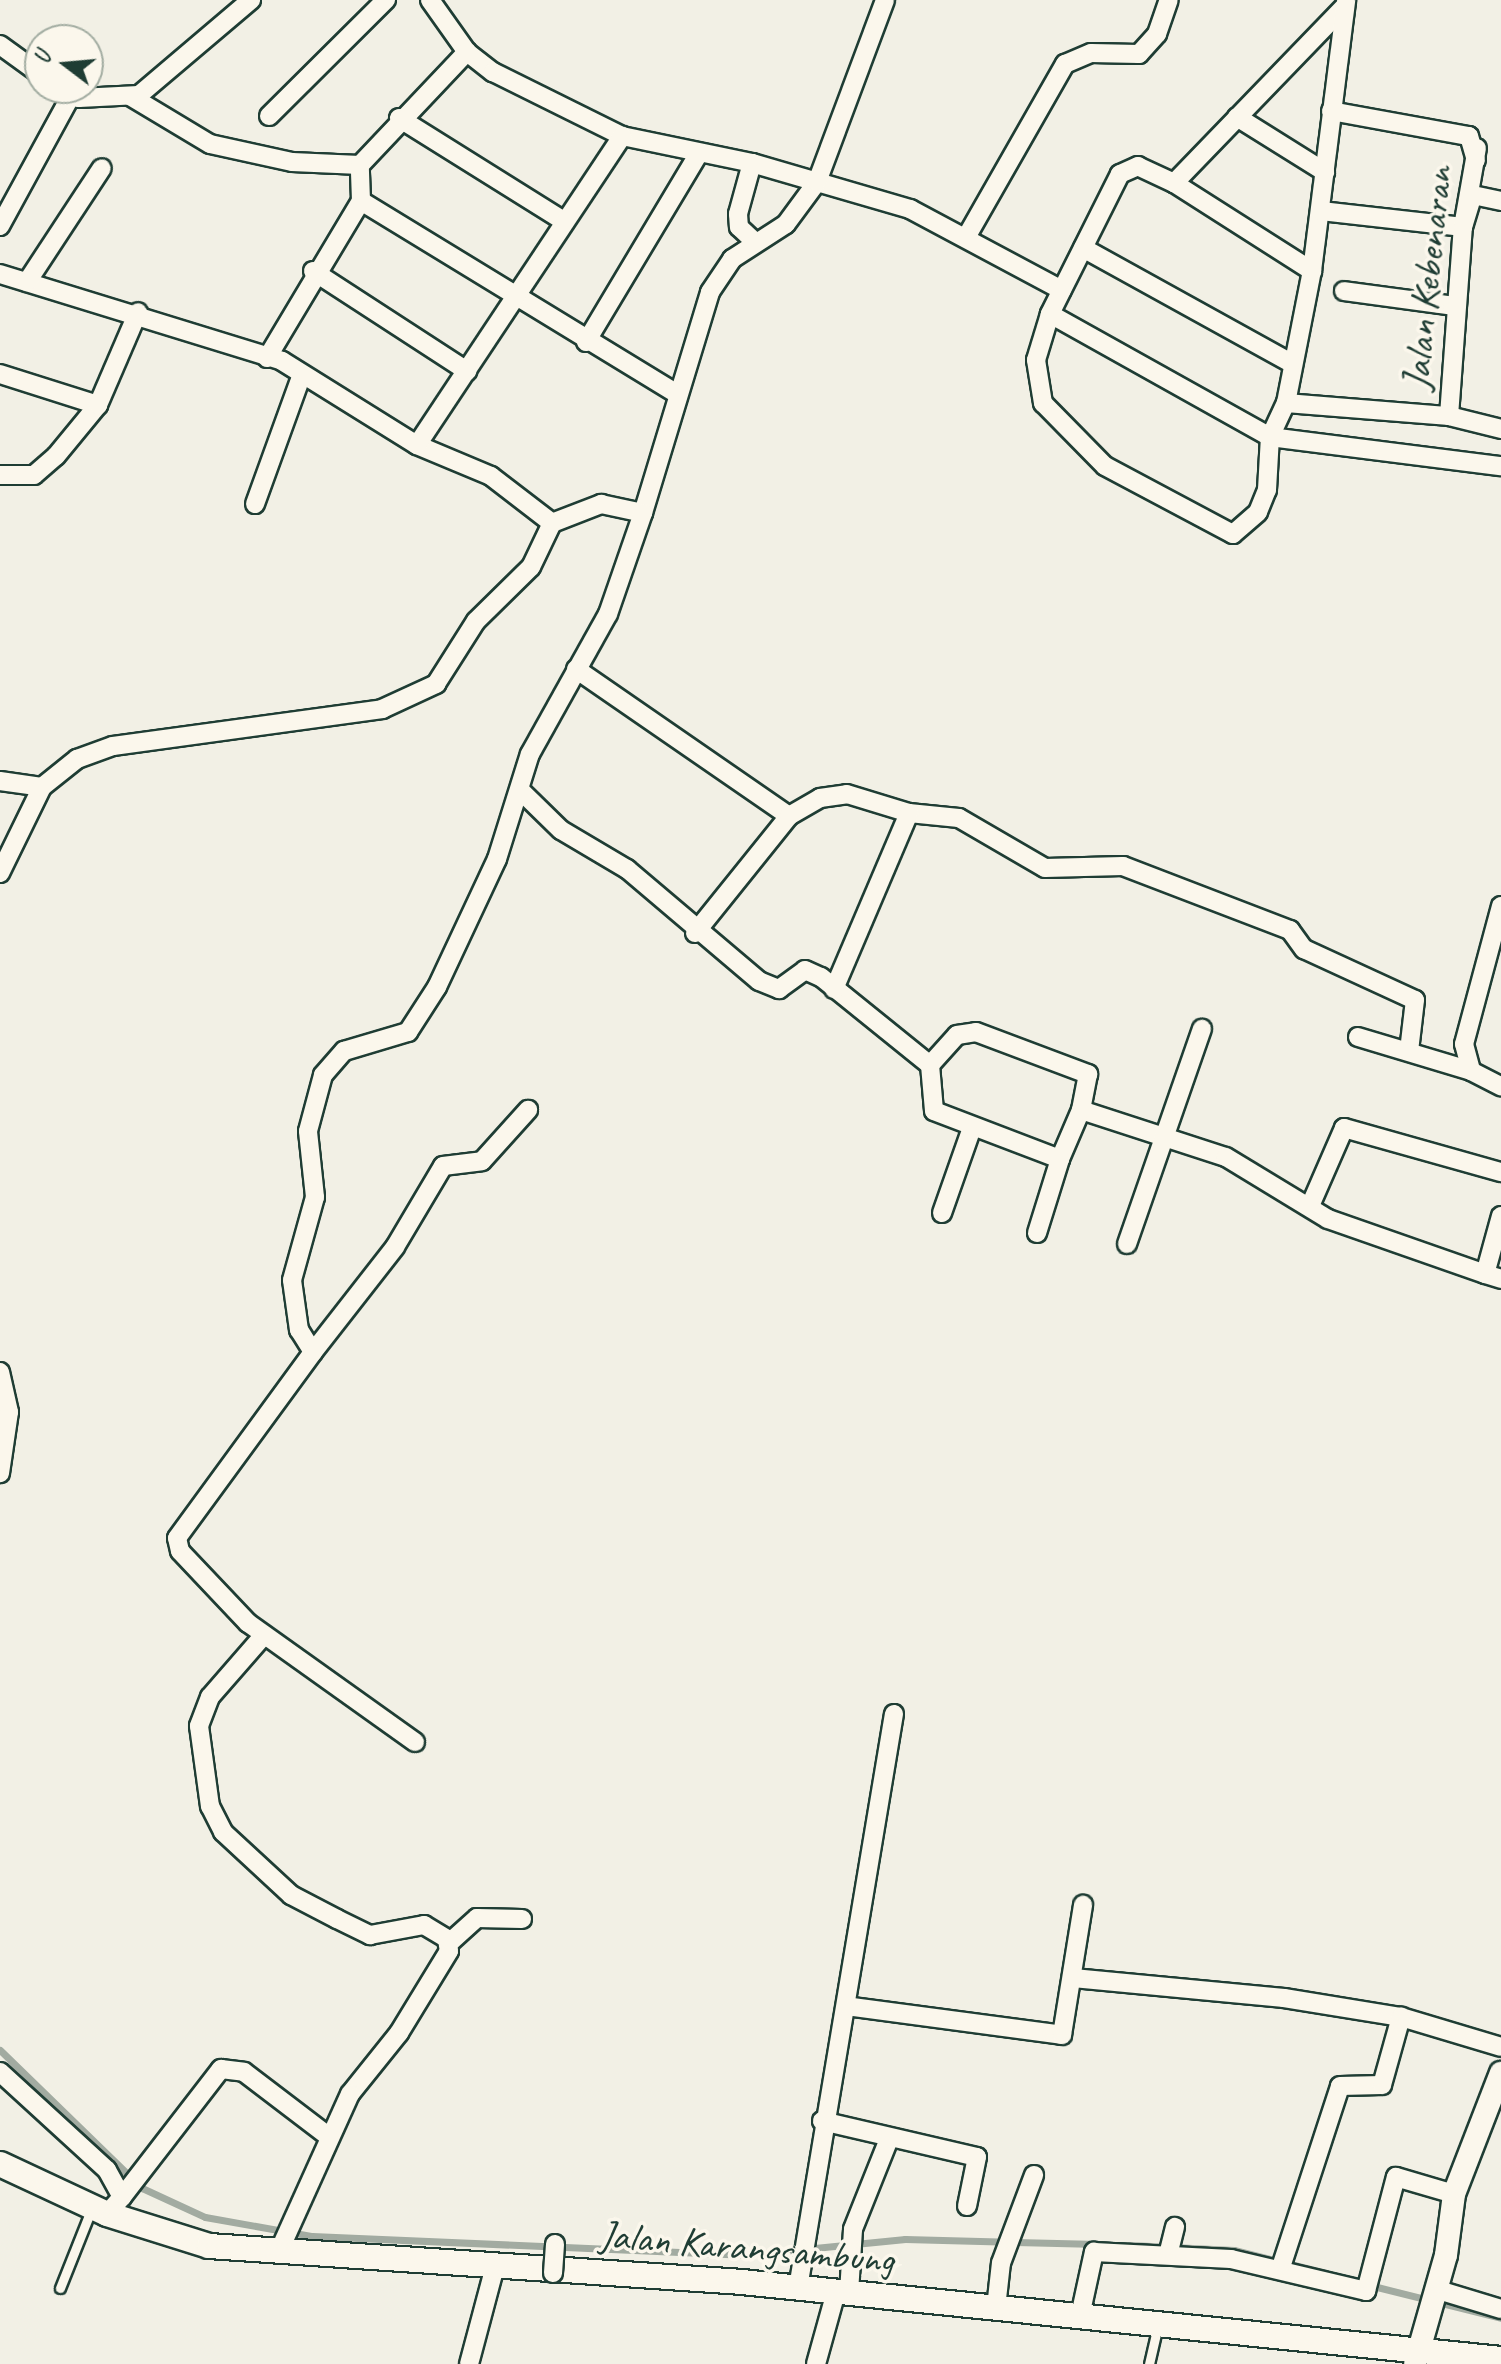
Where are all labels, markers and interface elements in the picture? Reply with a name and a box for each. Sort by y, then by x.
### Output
north arrow [24,24,104,104]
text: U [28,49,58,67]
street label: Jalan Kebenaran [1391,163,1463,393]
street label: Jalan Karangsambung [597,2210,897,2284]

